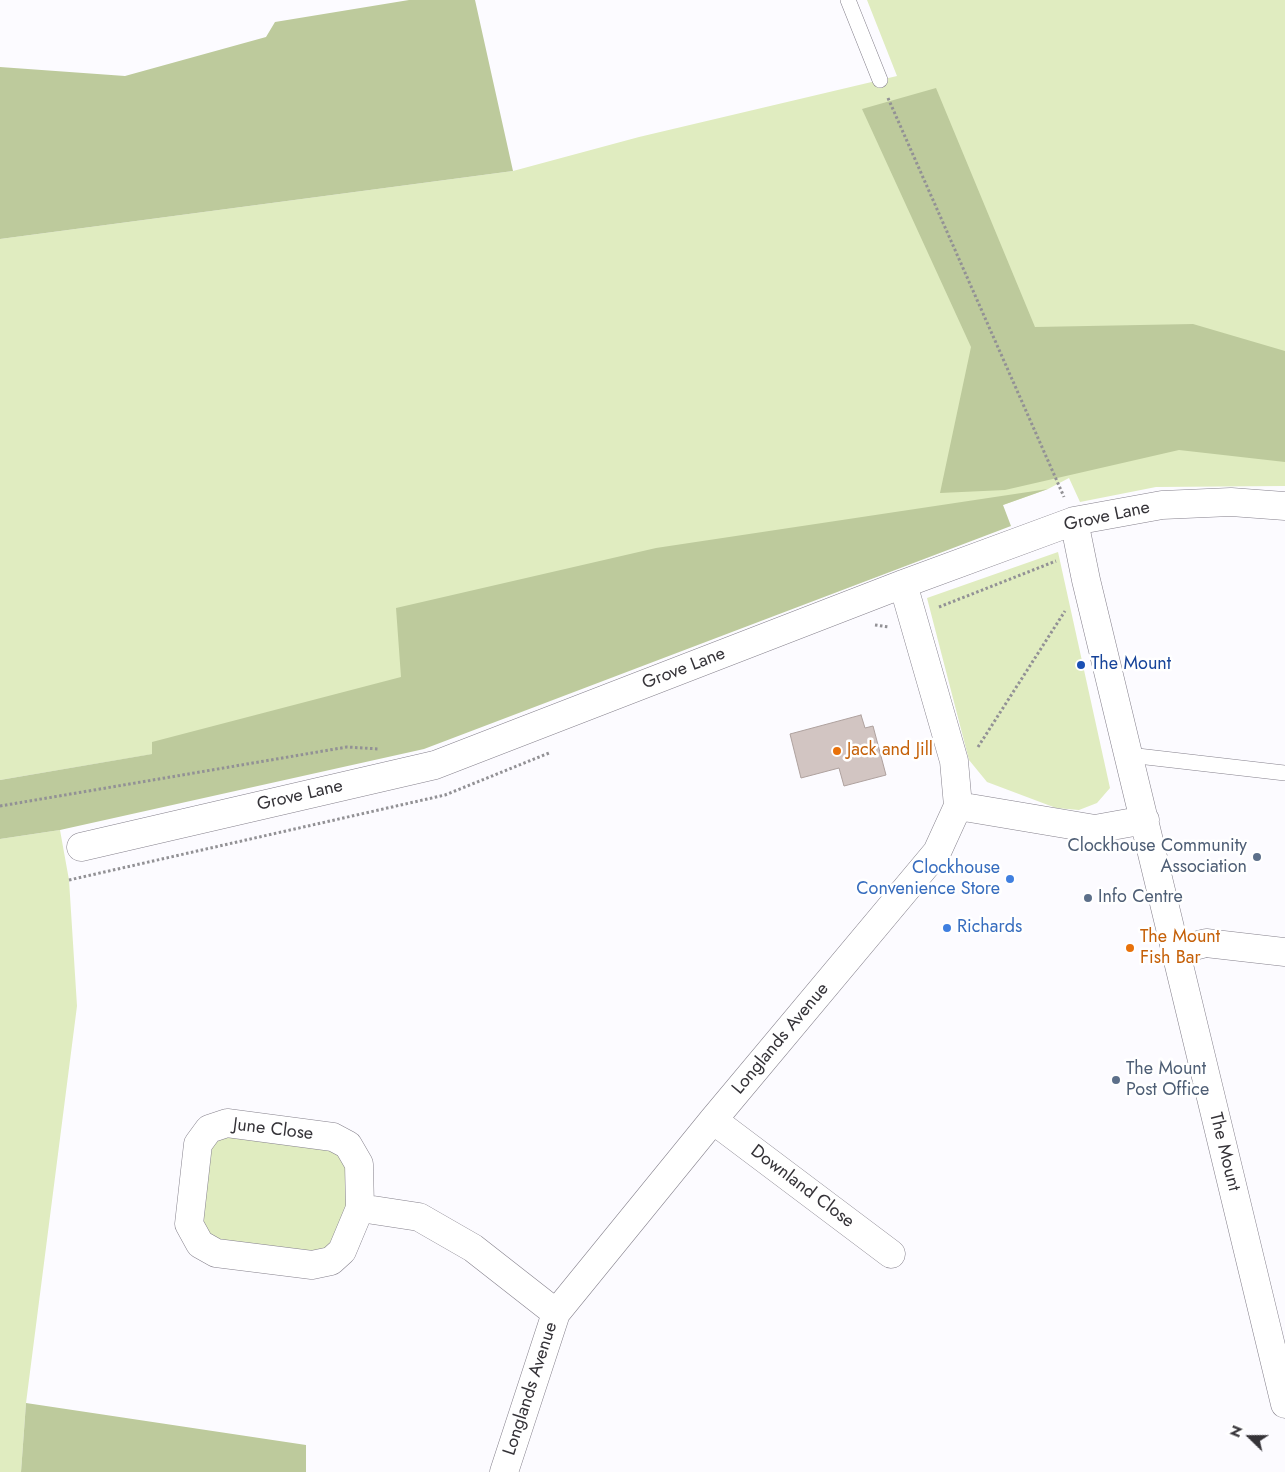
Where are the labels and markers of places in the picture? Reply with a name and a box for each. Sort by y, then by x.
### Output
place label: The Mount [1091,654,1171,676]
marker: The Mount [1075,659,1087,671]
place label: Jack and Jill [847,740,933,762]
marker: Jack and Jill [831,745,843,757]
place label: Clockhouse Community Association [1067,836,1247,879]
marker: Clockhouse Community Association [1251,851,1263,863]
place label: Clockhouse Convenience Store [856,858,1000,901]
marker: Clockhouse Convenience Store [1004,873,1016,885]
place label: Info Centre [1098,887,1183,909]
marker: Info Centre [1082,892,1094,904]
place label: Richards [957,917,1022,939]
marker: Richards [941,922,953,934]
place label: The Mount Fish Bar [1140,927,1220,970]
marker: The Mount Fish Bar [1124,942,1136,954]
place label: The Mount Post Office [1126,1059,1209,1102]
marker: The Mount Post Office [1110,1074,1122,1086]

